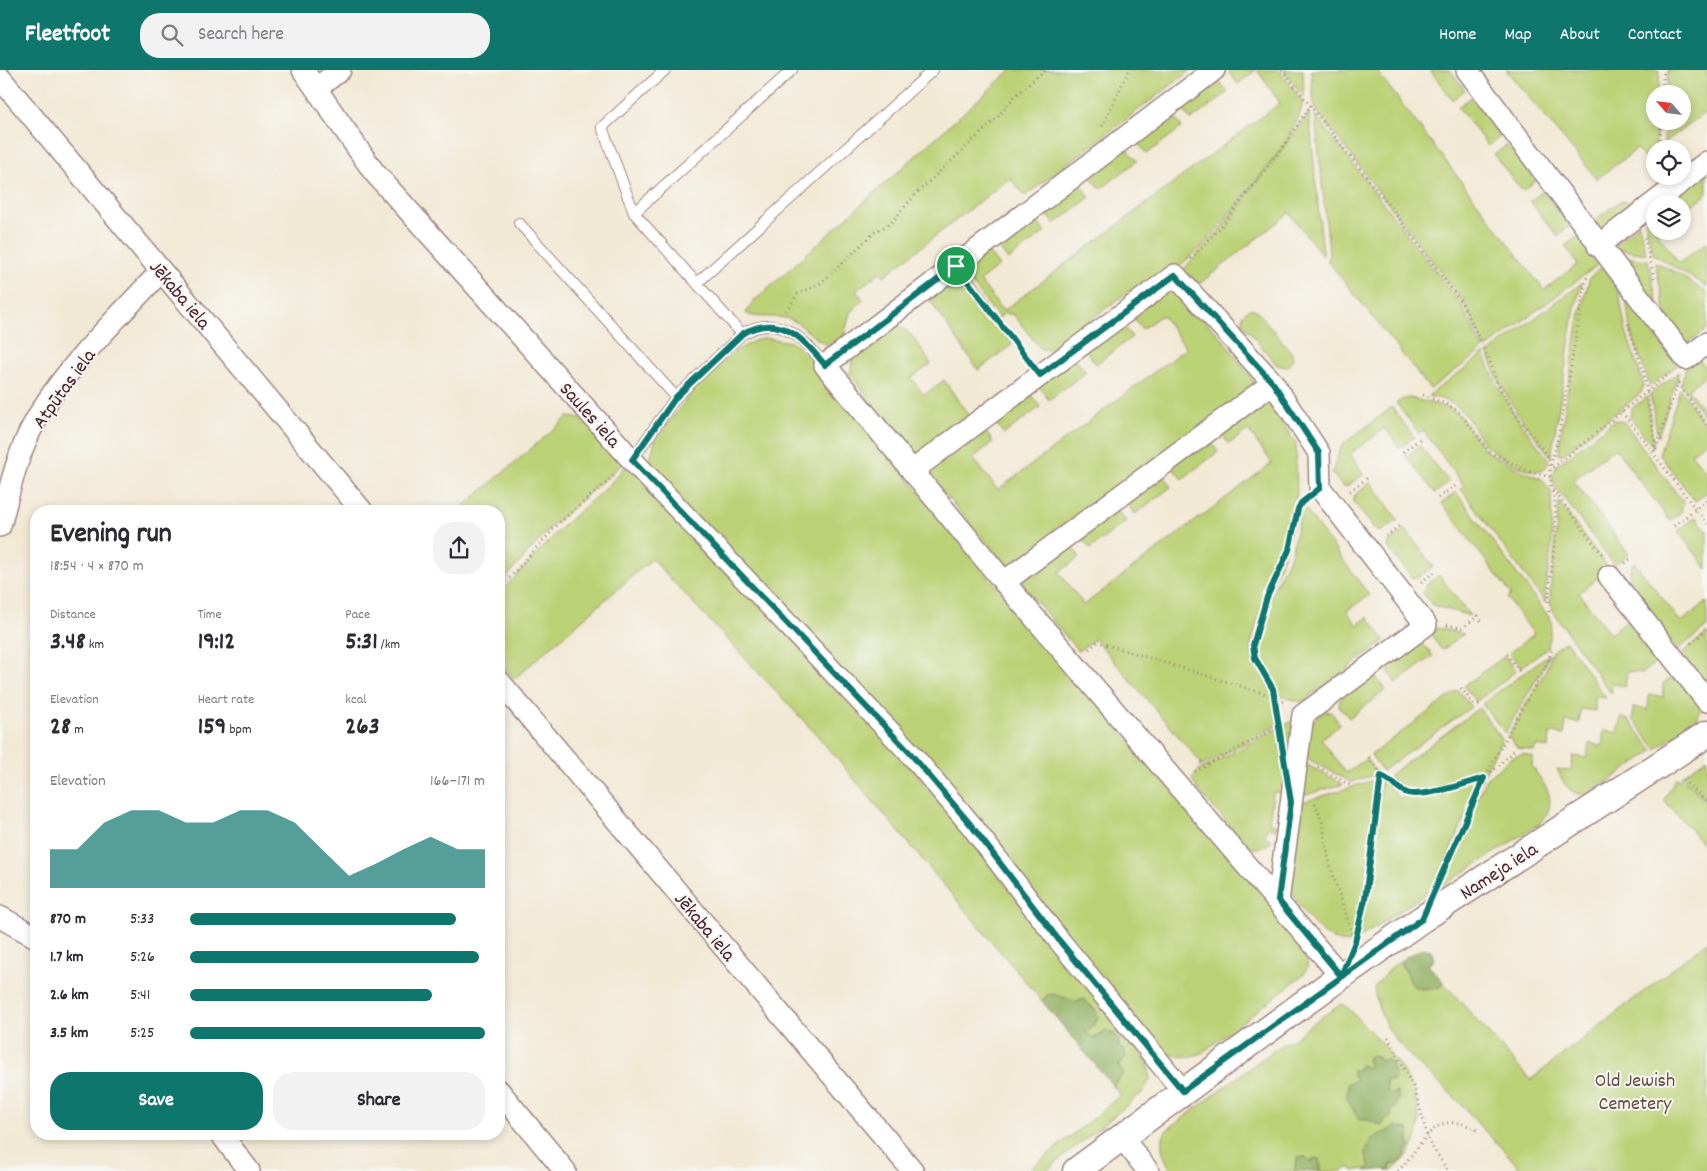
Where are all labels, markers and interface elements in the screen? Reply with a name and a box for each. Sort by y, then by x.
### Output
search box [140,13,490,58]
text: Fleetfoot [25,18,110,52]
icon: search [158,21,186,49]
text: Search here [198,22,284,49]
text: Home [1439,23,1476,48]
text: Map [1504,23,1532,48]
text: About [1560,23,1600,48]
text: Contact [1628,23,1682,48]
north arrow [1646,85,1691,130]
map controls [1646,85,1691,240]
button: locate [1646,140,1691,185]
button: layers [1646,195,1691,240]
pin [935,245,977,287]
icon: arrive [942,252,970,280]
street label: Jēkaba iela [141,255,216,337]
street label: Atpūtas iela [27,344,104,435]
street label: Saules iela [552,377,626,456]
text: Evening run [50,516,172,556]
button: share [433,522,485,574]
text: 18:54 · 4 × 870 m [50,555,144,578]
text: Distance [50,605,96,625]
text: Time [198,605,222,625]
text: Pace [345,605,370,625]
text: 3.48 [50,625,86,661]
text: 19:12 [198,625,235,661]
text: 5:31 [345,625,378,661]
text: km [86,635,104,655]
text: /km [378,635,400,655]
text: Elevation [50,690,99,710]
text: Heart rate [198,690,254,710]
text: kcal [345,690,367,710]
text: 28 [50,710,71,746]
text: 159 [198,710,226,746]
text: 263 [345,710,380,746]
text: m [71,720,84,740]
text: bpm [226,720,252,740]
text: Elevation [50,770,106,793]
text: 166–171 m [430,770,485,793]
street label: Nameja iela [1455,837,1545,908]
street label: Jēkaba iela [666,887,741,969]
text: 870 m [50,908,86,931]
text: 5:33 [130,908,154,931]
text: 1.7 km [50,946,84,969]
text: 5:26 [130,946,155,969]
text: 2.6 km [50,984,89,1007]
text: 5:41 [130,984,150,1007]
text: 3.5 km [50,1022,88,1045]
text: 5:25 [130,1022,154,1045]
park label: Old Jewish Cemetery [1595,1068,1675,1119]
button: Save [50,1072,263,1130]
button: Share [273,1072,485,1130]

